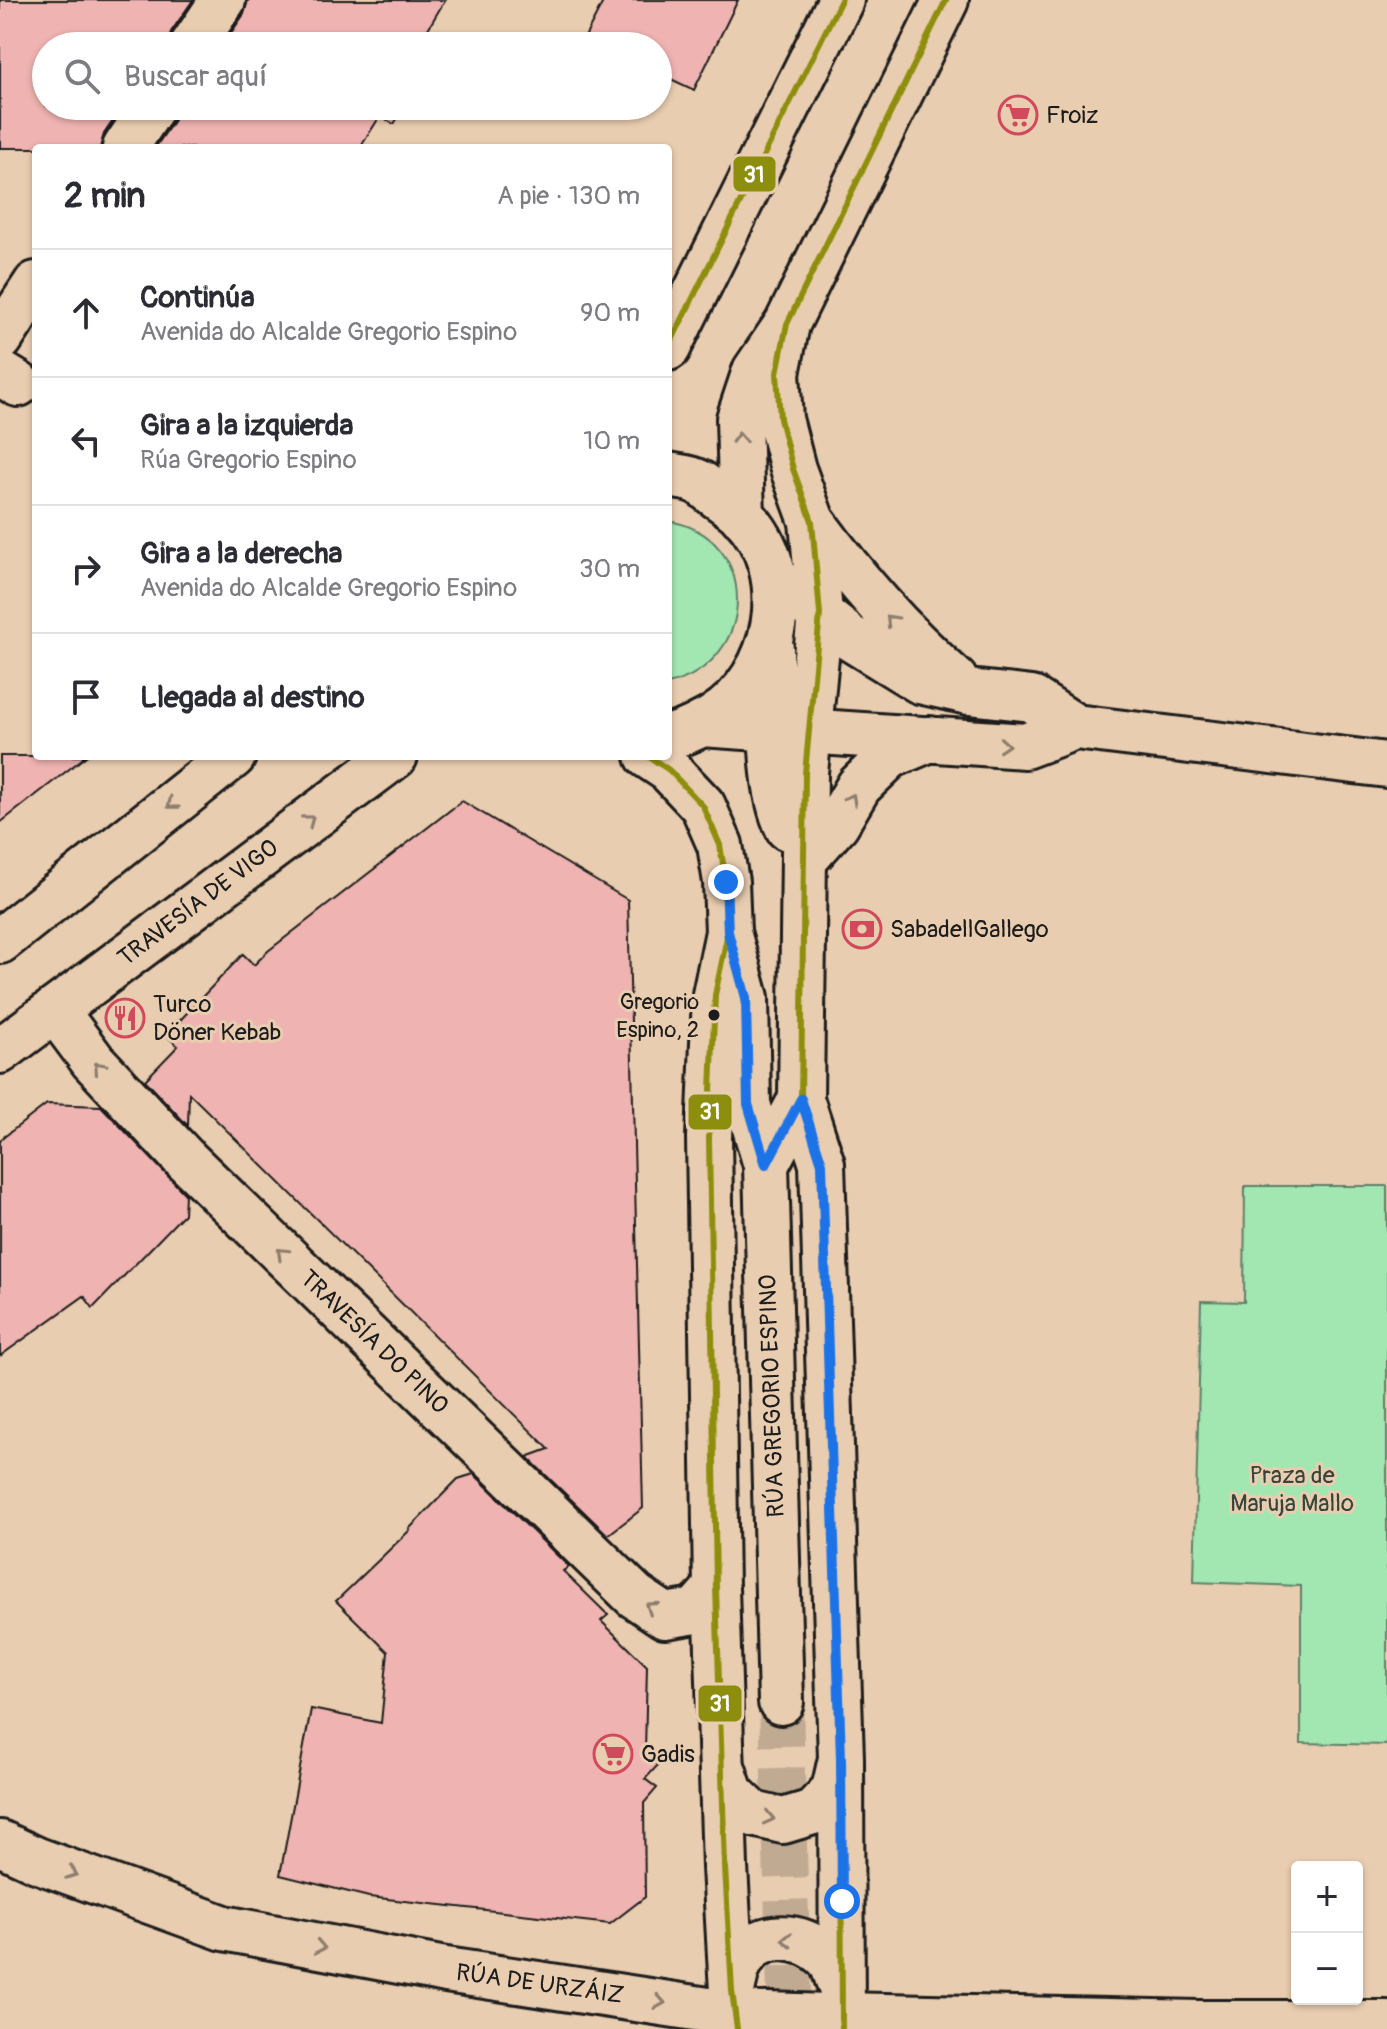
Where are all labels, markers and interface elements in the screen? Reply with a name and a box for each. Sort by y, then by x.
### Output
search box [32,32,672,120]
icon: search [60,54,104,98]
text: Buscar aquí [124,58,267,95]
supermarket icon: Froiz [997,94,1039,136]
place label: Froiz [1046,101,1098,130]
line badge: 31 [732,155,777,193]
text: 31 [744,161,764,189]
text: 2 min [64,175,146,218]
text: A pie · 130 m [497,180,640,212]
text: Continúa [140,279,255,316]
icon: ahead [64,291,108,335]
text: 90 m [580,297,640,329]
text: Avenida do Alcalde Gregorio Espino [140,316,517,348]
text: Gira a la izquierda [140,407,353,444]
icon: left [64,419,108,463]
text: 10 m [583,425,640,457]
one-way arrow [731,431,748,444]
text: Rúa Gregorio Espino [140,444,357,476]
text: Gira a la derecha [140,535,342,572]
icon: right [64,547,108,591]
text: 30 m [579,553,640,585]
text: Avenida do Alcalde Gregorio Espino [140,572,517,604]
one-way arrow [886,615,901,629]
icon: arrive [64,675,108,719]
text: Llegada al destino [140,679,365,716]
one-way arrow [998,736,1011,753]
one-way arrow [841,793,857,808]
one-way arrow [166,795,181,809]
one-way arrow [301,815,315,829]
street label: TRAVESÍA DE VIGO [112,833,284,973]
route end [708,864,744,900]
bank icon: SabadellGallego [841,908,883,950]
place label: SabadellGallego [890,915,1049,944]
place label: Gregorio Espino, 2 [616,988,699,1044]
place label: Turco Döner Kebab [153,990,281,1047]
restaurant icon: Turco Döner Kebab [104,997,146,1039]
marker: Gregorio Espino, 2 [706,1007,722,1023]
one-way arrow [95,1062,109,1077]
line badge: 31 [687,1093,733,1131]
text: 31 [700,1098,720,1126]
one-way arrow [276,1248,291,1262]
street label: TRAVESÍA DO PINO [294,1264,454,1420]
street label: RÚA GREGORIO ESPINO [753,1274,791,1518]
park label: Praza de Maruja Mallo [1230,1461,1354,1518]
one-way arrow [646,1601,660,1616]
line badge: 31 [697,1684,743,1723]
text: 31 [710,1690,730,1718]
supermarket icon: Gadis [592,1733,634,1775]
place label: Gadis [641,1740,695,1769]
one-way arrow [762,1809,776,1826]
map controls [1291,1861,1363,2005]
button: + [1291,1861,1363,1933]
one-way arrow [64,1863,78,1880]
route start [824,1883,860,1919]
one-way arrow [780,1931,792,1949]
button: − [1291,1933,1363,2005]
one-way arrow [314,1937,327,1954]
street label: RÚA DE URZÁIZ [454,1958,626,2010]
one-way arrow [653,1993,667,2010]

